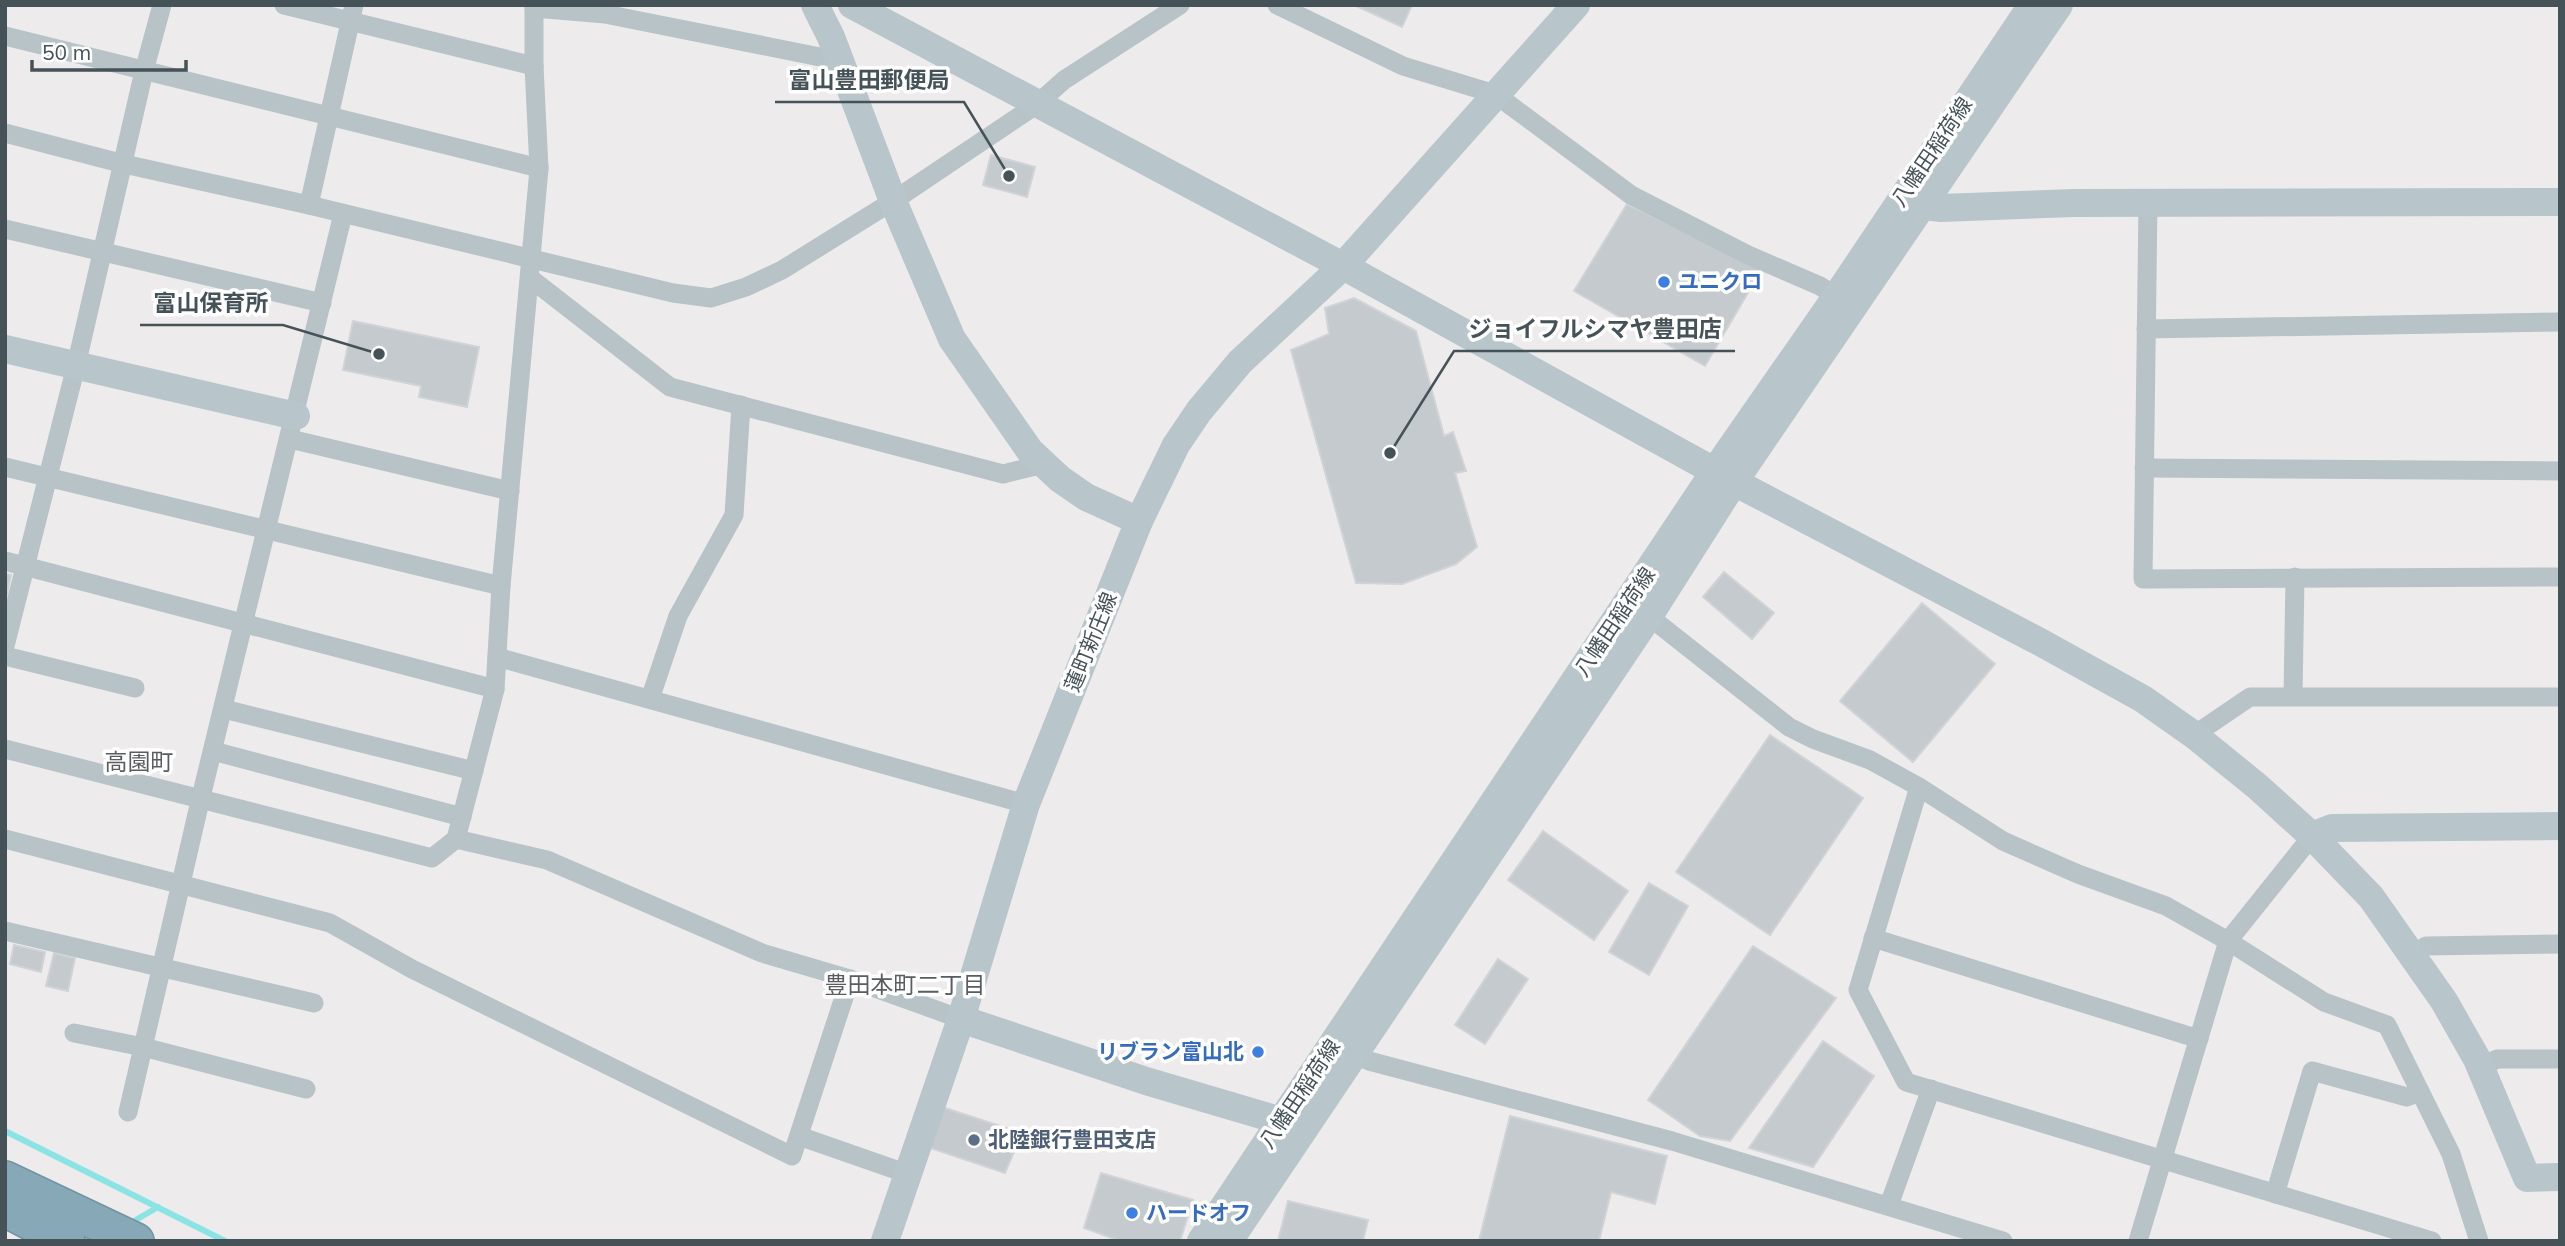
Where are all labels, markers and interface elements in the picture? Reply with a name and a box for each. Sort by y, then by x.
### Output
scale bar [32,28,186,72]
text: 50 m [42,39,91,65]
callout: 富山豊田郵便局 [775,58,964,102]
text: 富山豊田郵便局 [789,65,950,94]
street label: 八幡田稲荷線 [1885,92,1977,211]
place label: ユニクロ [1678,268,1762,294]
marker: ユニクロ [1656,274,1672,290]
callout: 富山保育所 [140,281,283,325]
text: 富山保育所 [154,288,269,317]
callout: ジョイフルシマヤ豊田店 [1454,307,1735,351]
text: ジョイフルシマヤ豊田店 [1469,314,1722,343]
street label: 八幡田稲荷線 [1568,562,1660,681]
street label: 蓮町新庄線 [1058,588,1122,695]
district label: 高園町 [105,747,174,776]
district label: 豊田本町二丁目 [825,970,986,999]
street label: 八幡田稲荷線 [1253,1034,1345,1153]
place label: リブラン富山北 [1097,1038,1244,1064]
marker: リブラン富山北 [1250,1044,1266,1060]
place label: 北陸銀行豊田支店 [988,1126,1156,1152]
marker: 北陸銀行豊田支店 [966,1132,982,1148]
place label: ハードオフ [1146,1199,1251,1225]
marker: ハードオフ [1124,1205,1140,1221]

